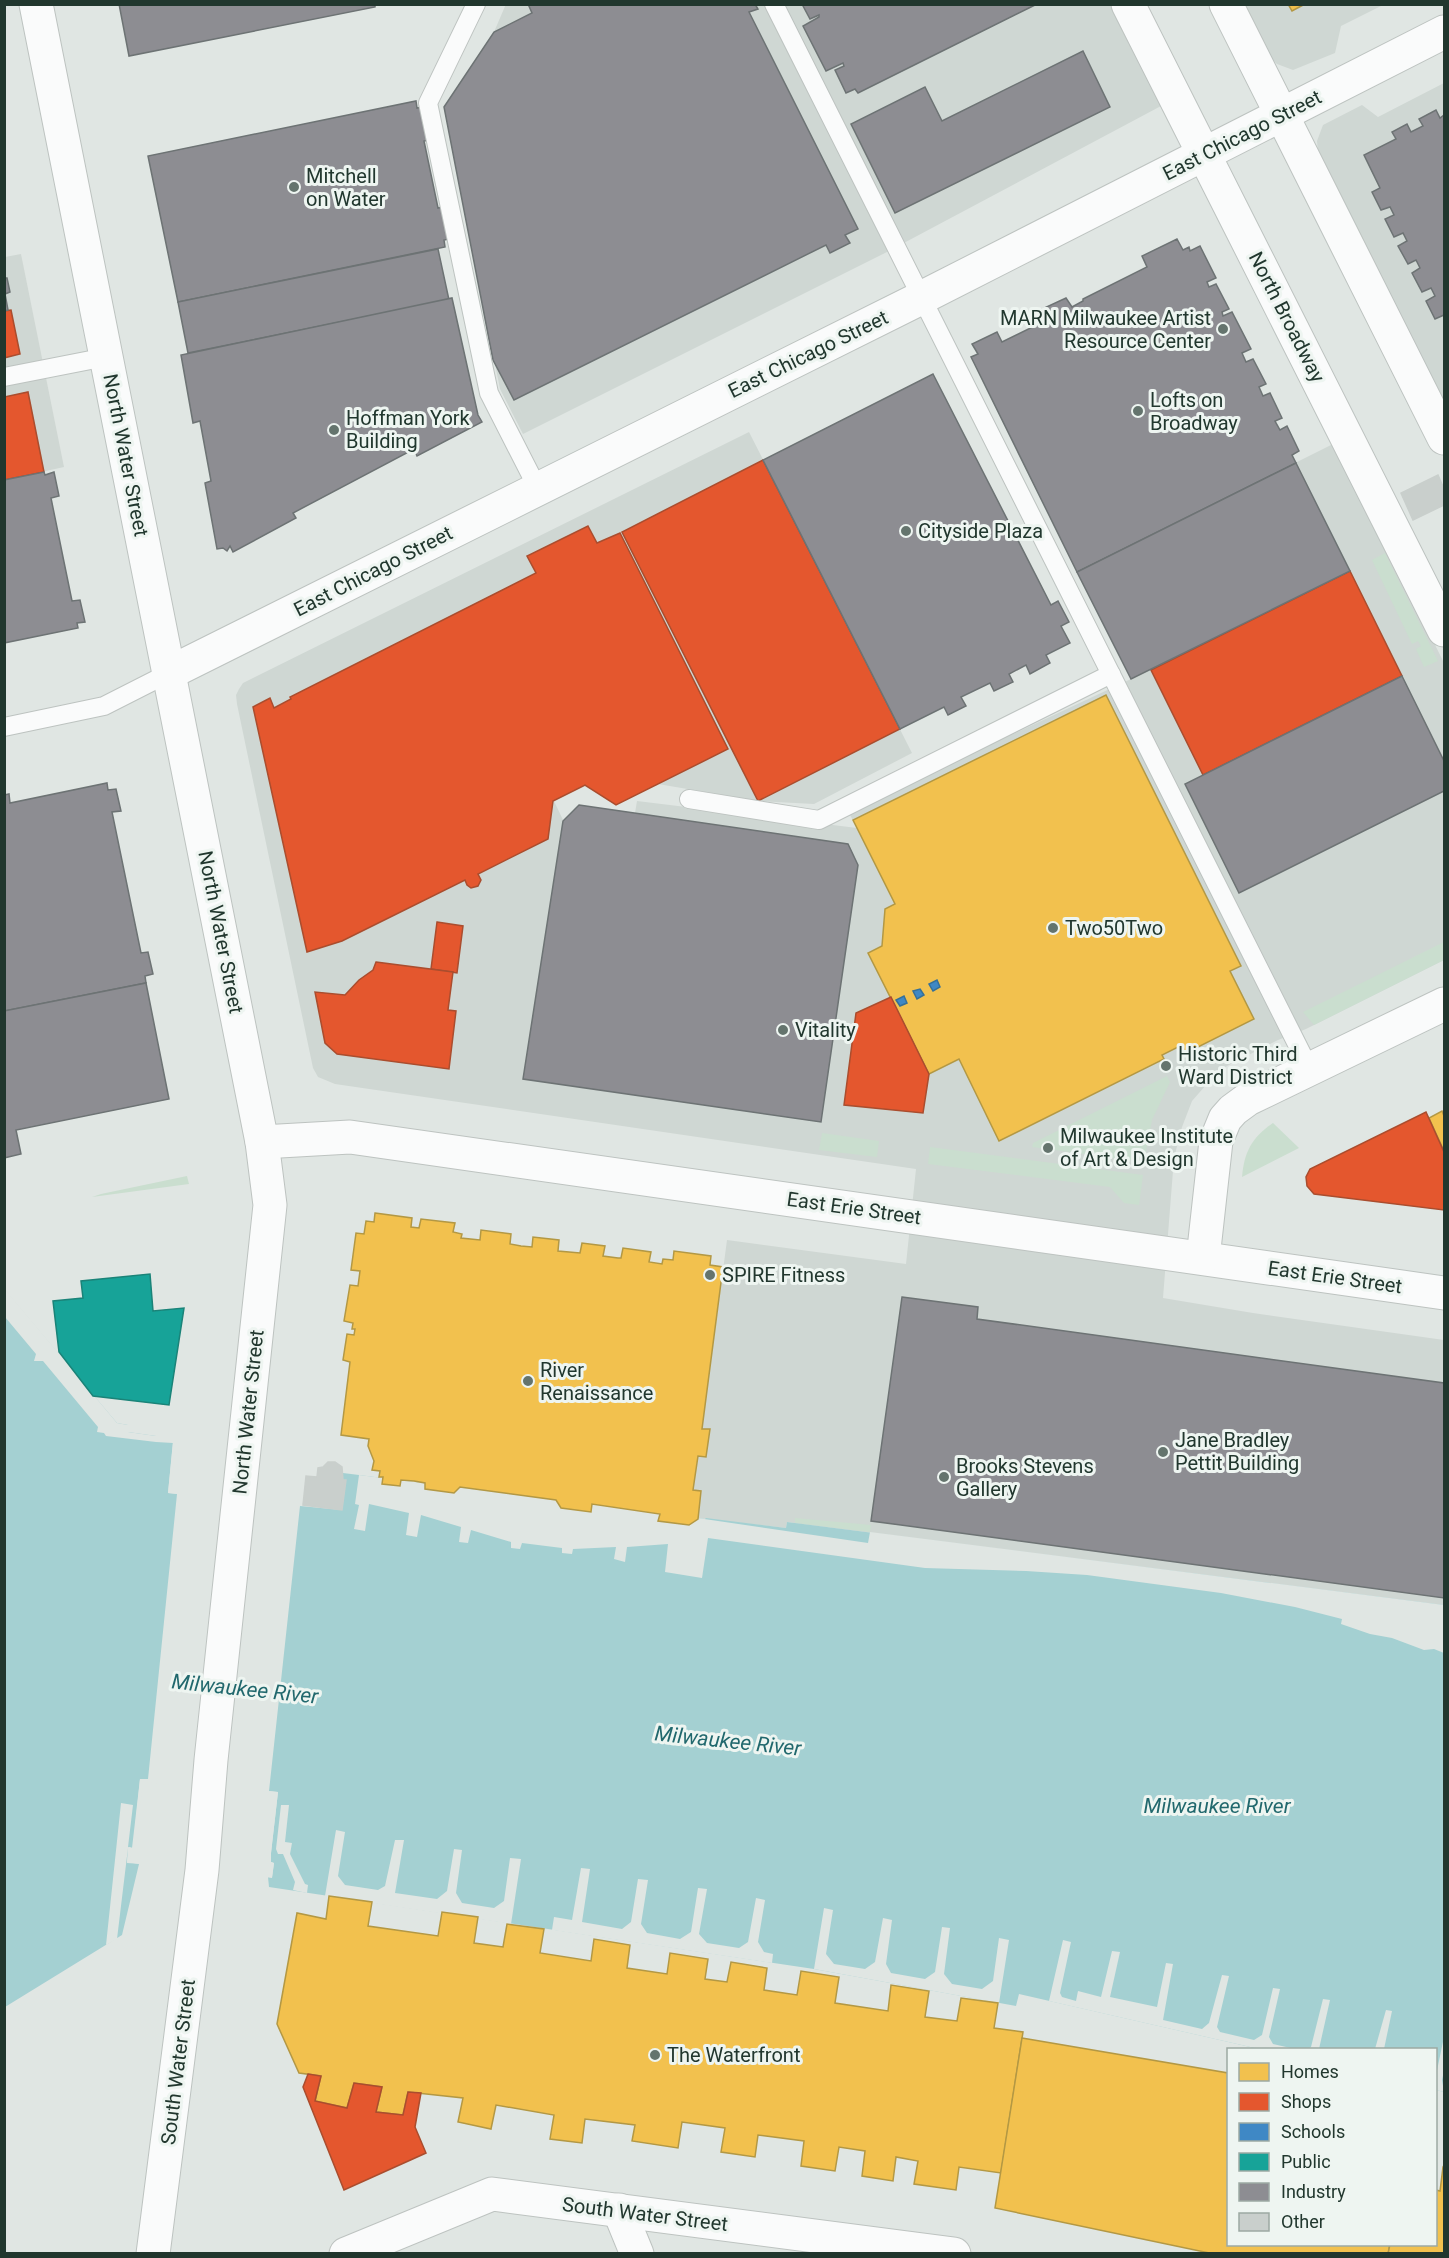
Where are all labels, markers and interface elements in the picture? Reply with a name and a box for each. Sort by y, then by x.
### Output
street label: East Chicago Street [1159,85,1325,185]
place label: Mitchell on Water [306,164,386,211]
marker: Mitchell on Water [287,180,301,194]
street label: North Broadway [1244,248,1330,387]
street label: East Chicago Street [724,305,892,403]
place label: MARN Milwaukee Artist Resource Center [1000,306,1211,353]
marker: MARN Milwaukee Artist Resource Center [1216,322,1230,336]
street label: North Water Street [98,372,154,538]
place label: Lofts on Broadway [1150,388,1238,435]
marker: Lofts on Broadway [1131,404,1145,418]
place label: Hoffman York Building [346,406,471,453]
marker: Hoffman York Building [327,423,341,437]
place label: Cityside Plaza [918,519,1043,543]
street label: East Chicago Street [290,521,456,621]
marker: Cityside Plaza [899,524,913,538]
street label: North Water Street [193,849,249,1015]
place label: Two50Two [1065,916,1163,940]
marker: Two50Two [1046,921,1060,935]
place label: Vitality [795,1018,856,1042]
marker: Vitality [776,1023,790,1037]
place label: Historic Third Ward District [1178,1042,1298,1089]
marker: Historic Third Ward District [1159,1059,1173,1073]
place label: Milwaukee Institute of Art & Design [1060,1124,1233,1171]
marker: Milwaukee Institute of Art & Design [1041,1141,1055,1155]
street label: East Erie Street [785,1187,923,1229]
street label: East Erie Street [1266,1256,1404,1298]
place label: SPIRE Fitness [722,1263,845,1287]
marker: SPIRE Fitness [703,1268,717,1282]
street label: North Water Street [227,1328,269,1496]
place label: River Renaissance [540,1358,653,1405]
marker: River Renaissance [521,1374,535,1388]
place label: Jane Bradley Pettit Building [1175,1428,1299,1475]
marker: Jane Bradley Pettit Building [1156,1445,1170,1459]
place label: Brooks Stevens Gallery [956,1454,1094,1501]
marker: Brooks Stevens Gallery [937,1470,951,1484]
water label: Milwaukee River [171,1669,320,1709]
water label: Milwaukee River [654,1721,803,1761]
water label: Milwaukee River [1143,1794,1292,1818]
street label: South Water Street [156,1978,200,2146]
place label: The Waterfront [667,2043,800,2067]
marker: The Waterfront [648,2048,662,2062]
legend [1227,2048,1437,2246]
text: Homes [1281,2061,1339,2082]
text: Shops [1281,2091,1331,2112]
text: Schools [1281,2121,1345,2142]
text: Public [1281,2151,1331,2172]
text: Industry [1281,2181,1346,2202]
street label: South Water Street [561,2192,729,2236]
text: Other [1281,2211,1325,2232]

